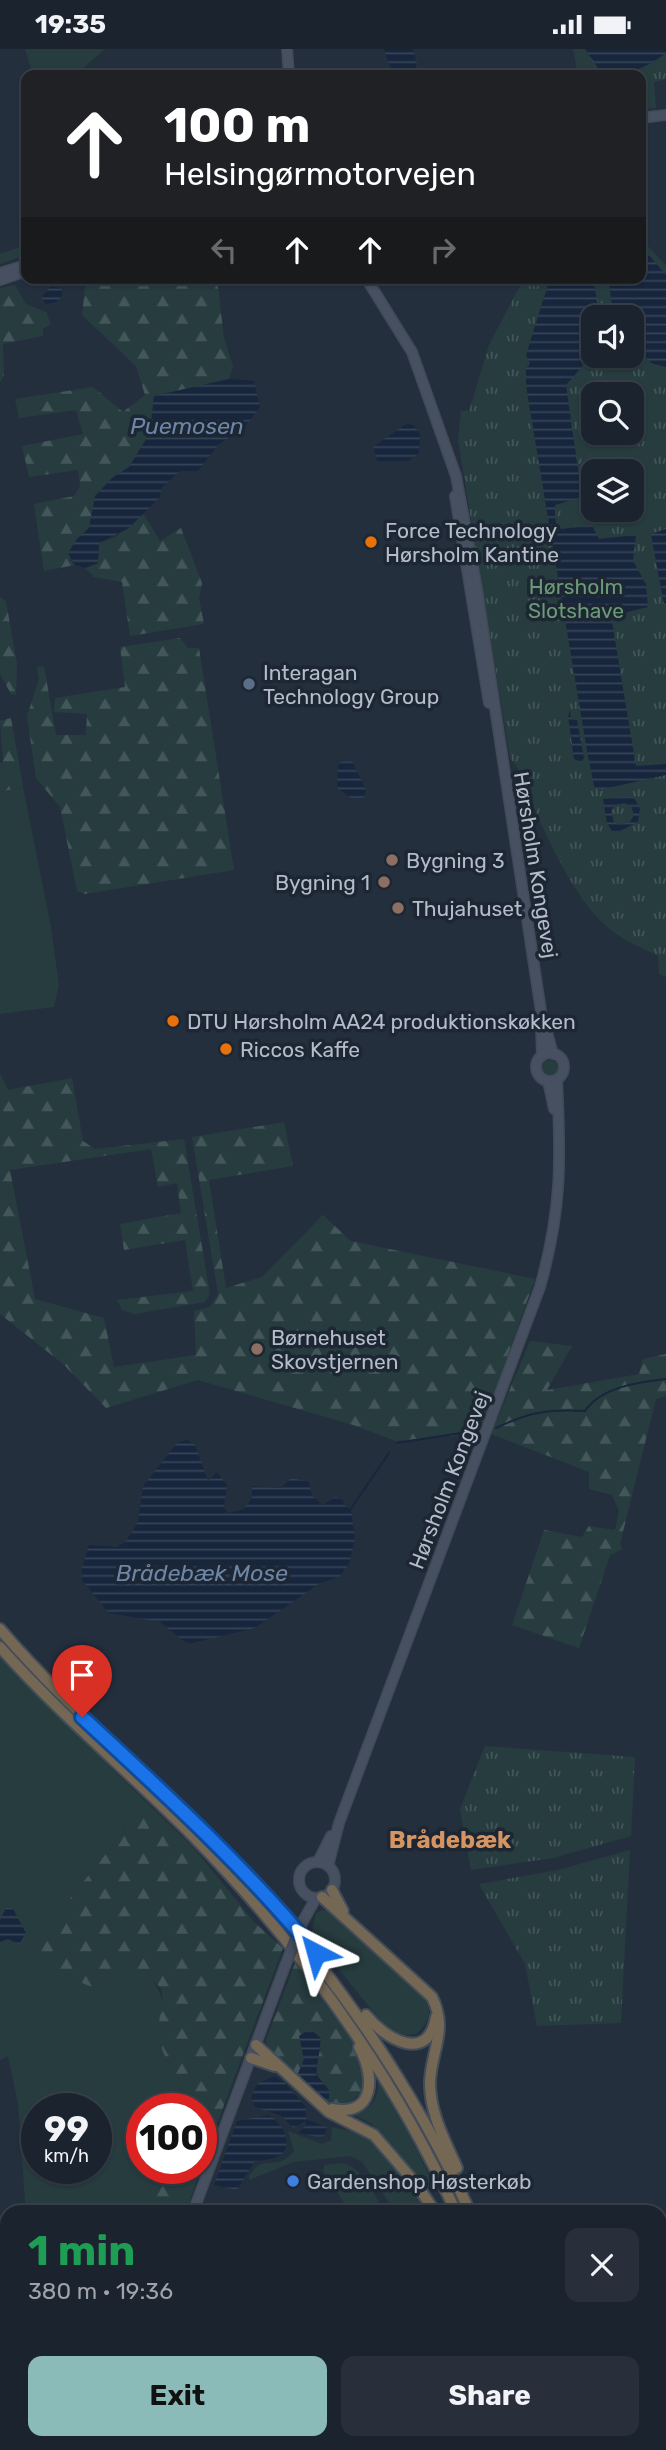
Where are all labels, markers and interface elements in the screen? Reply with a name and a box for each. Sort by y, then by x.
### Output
text: 19:35 [35,9,106,40]
text: 100 m [164,96,310,154]
icon: ahead [49,98,140,189]
text: Helsingørmotorvejen [164,155,476,193]
icon: left [205,231,243,269]
icon: ahead [278,231,316,269]
icon: ahead [351,231,389,269]
icon: right [424,231,462,269]
map controls [581,305,644,522]
button: sound [581,305,644,368]
button: search [581,382,644,445]
water label: Puemosen [130,412,244,440]
button: layers [581,459,644,522]
place label: Force Technology Hørsholm Kantine [385,518,559,567]
marker: Force Technology Hørsholm Kantine [363,534,379,550]
park label: Hørsholm Slotshave [528,574,624,623]
place label: Interagan Technology Group [263,660,439,709]
marker: Interagan Technology Group [241,676,257,692]
street label: Hørsholm Kongevej [509,770,563,960]
place label: Bygning 3 [406,848,505,873]
marker: Bygning 3 [384,852,400,868]
place label: Bygning 1 [275,870,370,895]
marker: Bygning 1 [376,874,392,890]
place label: Thujahuset [412,896,522,921]
marker: Thujahuset [390,900,406,916]
place label: DTU Hørsholm AA24 produktionskøkken [187,1009,576,1034]
marker: DTU Hørsholm AA24 produktionskøkken [165,1013,181,1029]
place label: Riccos Kaffe [240,1037,360,1062]
marker: Riccos Kaffe [218,1041,234,1057]
place label: Børnehuset Skovstjernen [271,1325,399,1374]
marker: Børnehuset Skovstjernen [249,1341,265,1357]
street label: Hørsholm Kongevej [404,1388,494,1572]
water label: Brådebæk Mose [116,1559,288,1587]
pin [52,1645,112,1717]
icon: arrive [63,1656,101,1694]
district label: Brådebæk [389,1826,511,1854]
position arrow [279,1916,353,1990]
speed limit sign: 100 [126,2093,217,2184]
text: 99 [44,2108,89,2150]
text: km/h [44,2145,89,2167]
place label: Gardenshop Høsterkøb [307,2169,531,2194]
marker: Gardenshop Høsterkøb [285,2173,301,2189]
text: 1 min [28,2226,135,2276]
button: close [565,2228,639,2302]
text: 380 m · 19:36 [28,2277,173,2305]
button: Exit [28,2356,327,2436]
button: Share [341,2356,639,2436]

